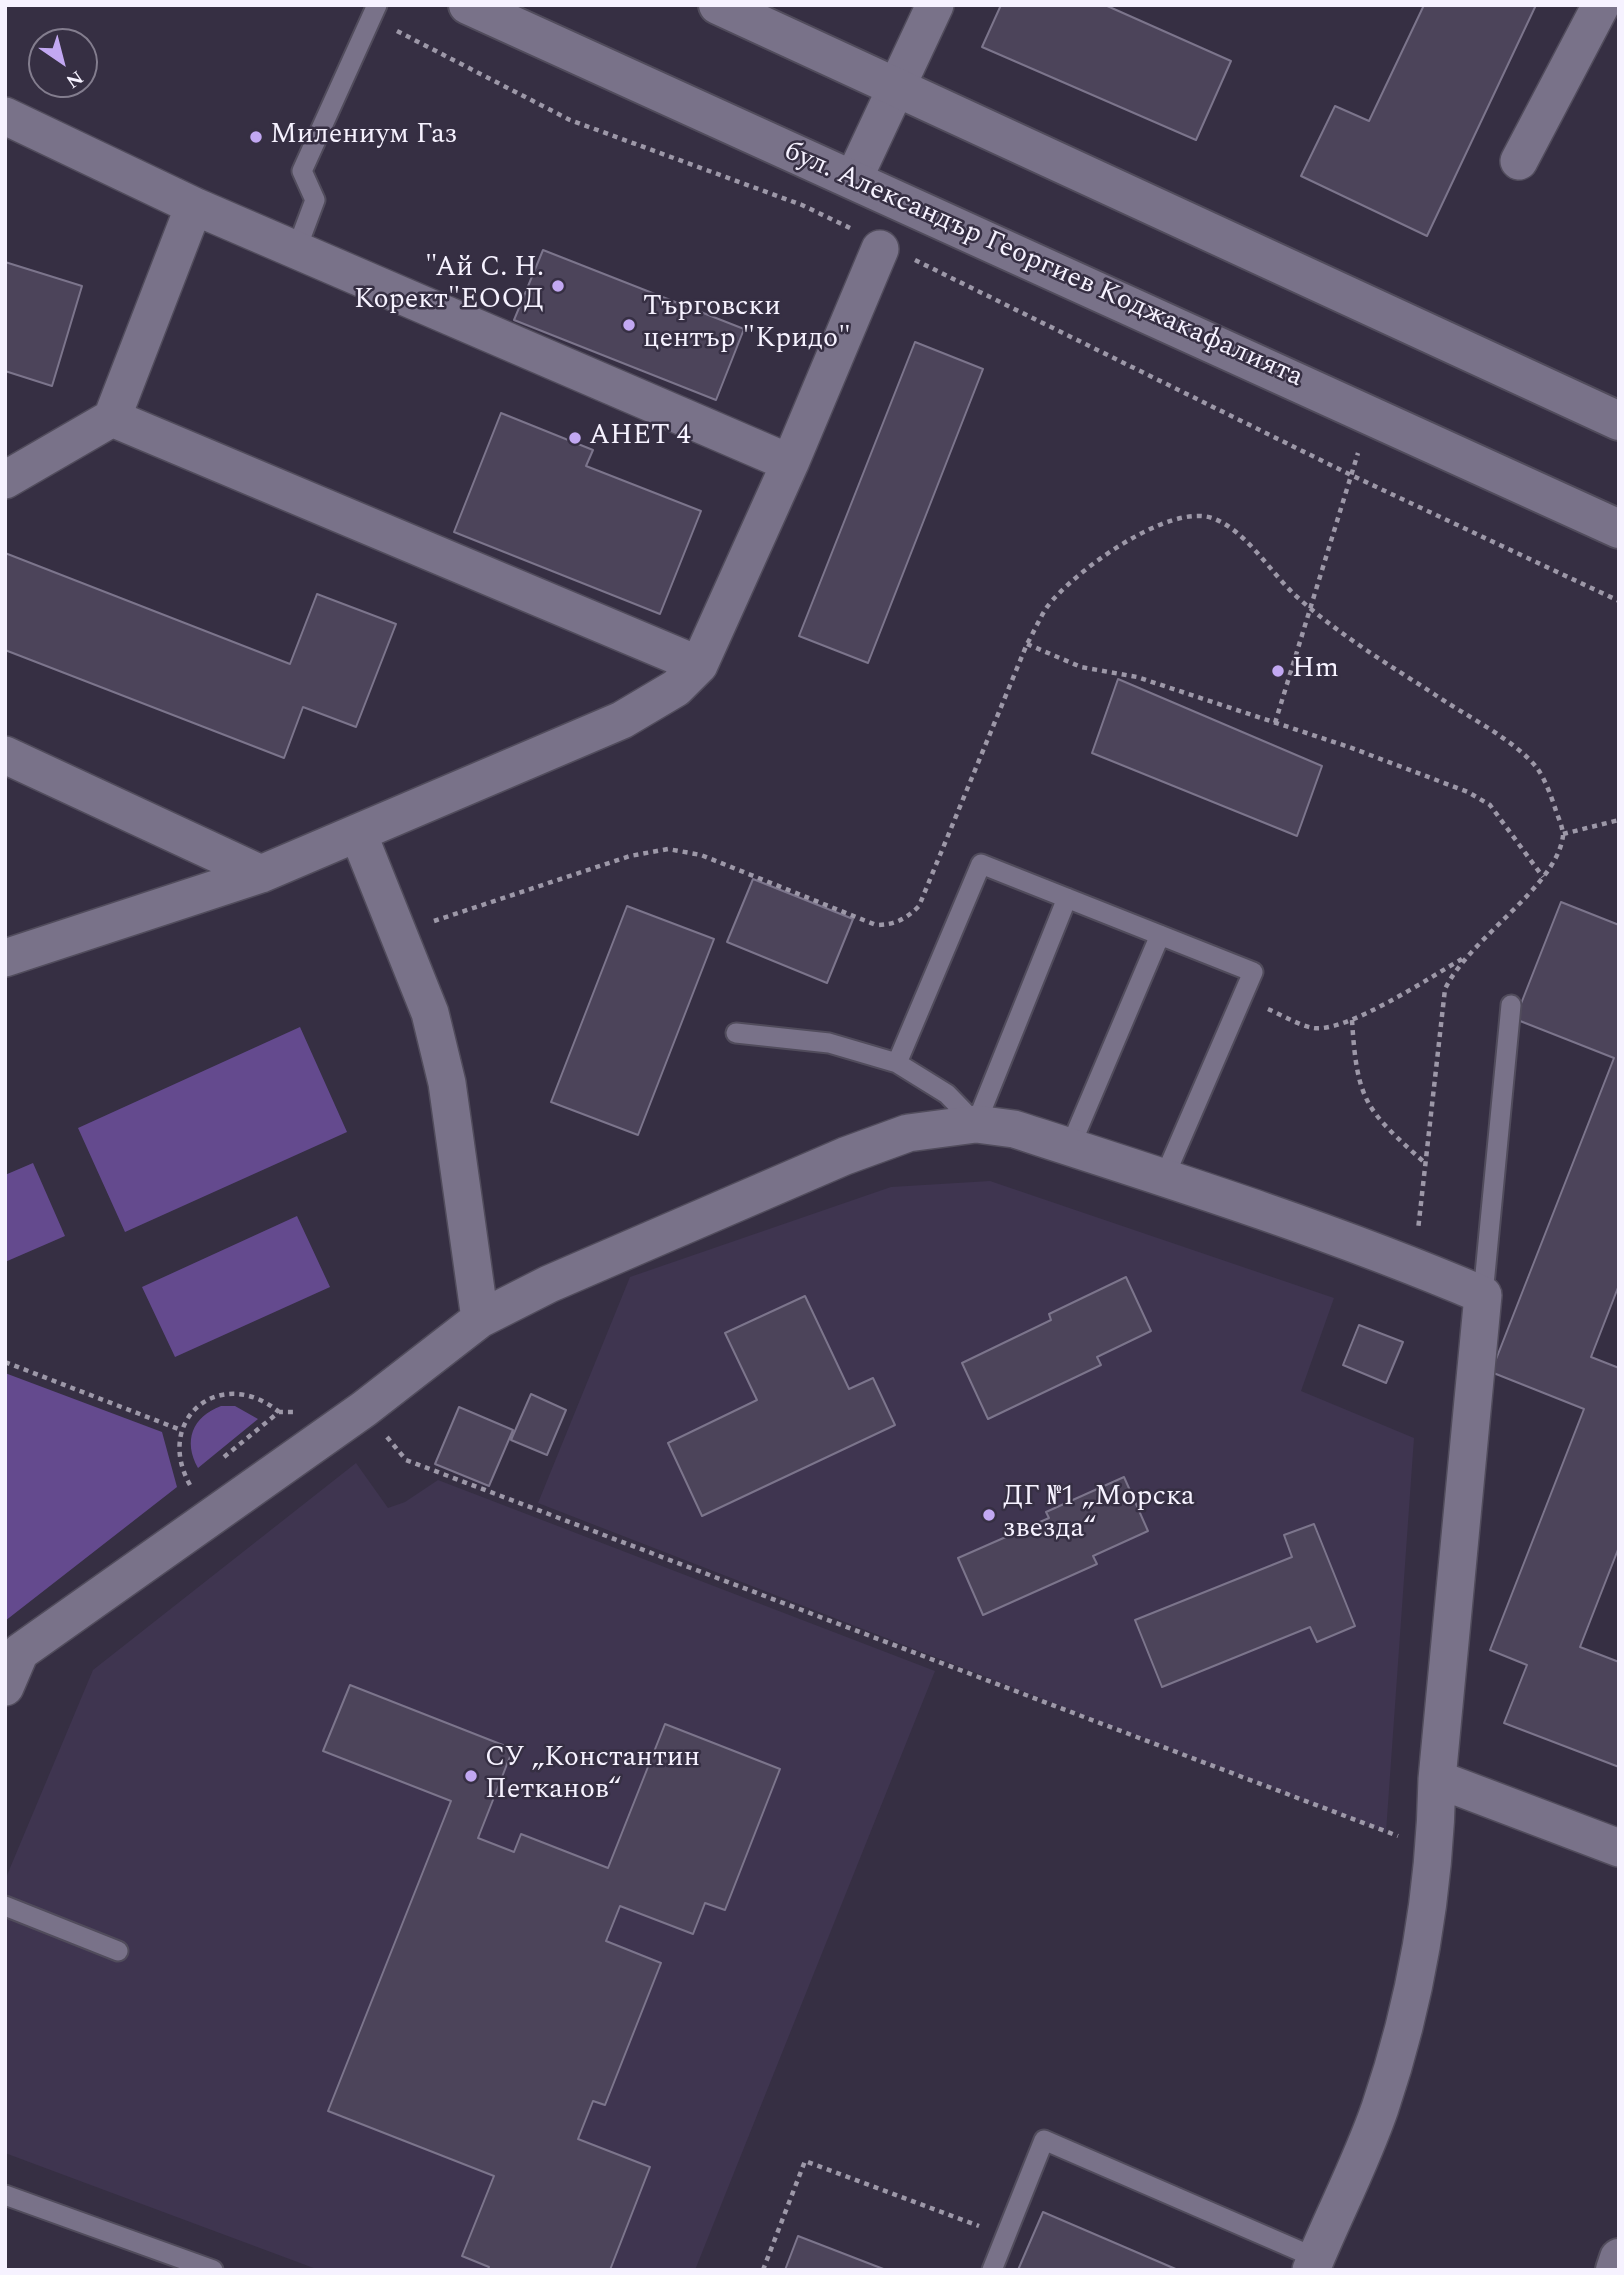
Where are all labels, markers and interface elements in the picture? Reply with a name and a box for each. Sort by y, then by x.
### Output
north arrow [28,28,98,98]
text: N [60,63,89,95]
place label: Милениум Газ [270,120,457,154]
marker: Милениум Газ [248,129,264,145]
street label: бул. Александър Георгиев Коджакафалията [778,136,1308,396]
place label: "Ай С. Н. Корект"ЕООД [354,253,544,319]
marker: "Ай С. Н. Корект"ЕООД [550,278,566,294]
place label: Търговски център "Кридо" [643,292,851,358]
marker: Търговски център "Кридо" [621,317,637,333]
place label: АНЕТ 4 [589,421,691,455]
marker: АНЕТ 4 [567,430,583,446]
place label: Hm [1292,654,1339,688]
marker: Hm [1270,663,1286,679]
place label: ДГ №1 „Морска звезда“ [1003,1482,1195,1548]
marker: ДГ №1 „Морска звезда“ [981,1507,997,1523]
place label: СУ „Константин Петканов“ [485,1743,700,1809]
marker: СУ „Константин Петканов“ [463,1768,479,1784]

